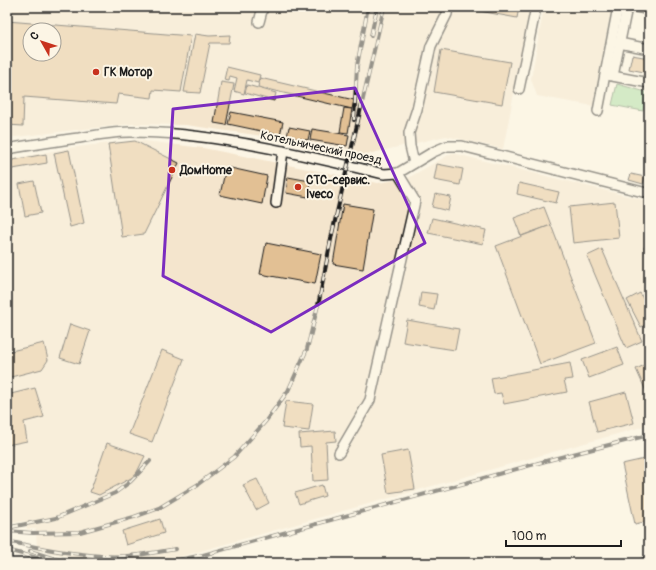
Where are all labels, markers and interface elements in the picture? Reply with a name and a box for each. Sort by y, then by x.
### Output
north arrow [22,22,62,62]
text: С [27,29,42,43]
place label: ГК Мотор [104,65,153,80]
marker: ГК Мотор [91,67,101,77]
street label: Котельнический проезд [259,128,384,168]
place label: ДомHome [179,163,233,178]
marker: ДомHome [167,165,177,175]
place label: СТС-сервис. Iveco [306,173,371,202]
marker: СТС-сервис. Iveco [293,182,303,192]
scale bar [506,522,621,548]
text: 100 m [512,529,547,544]

